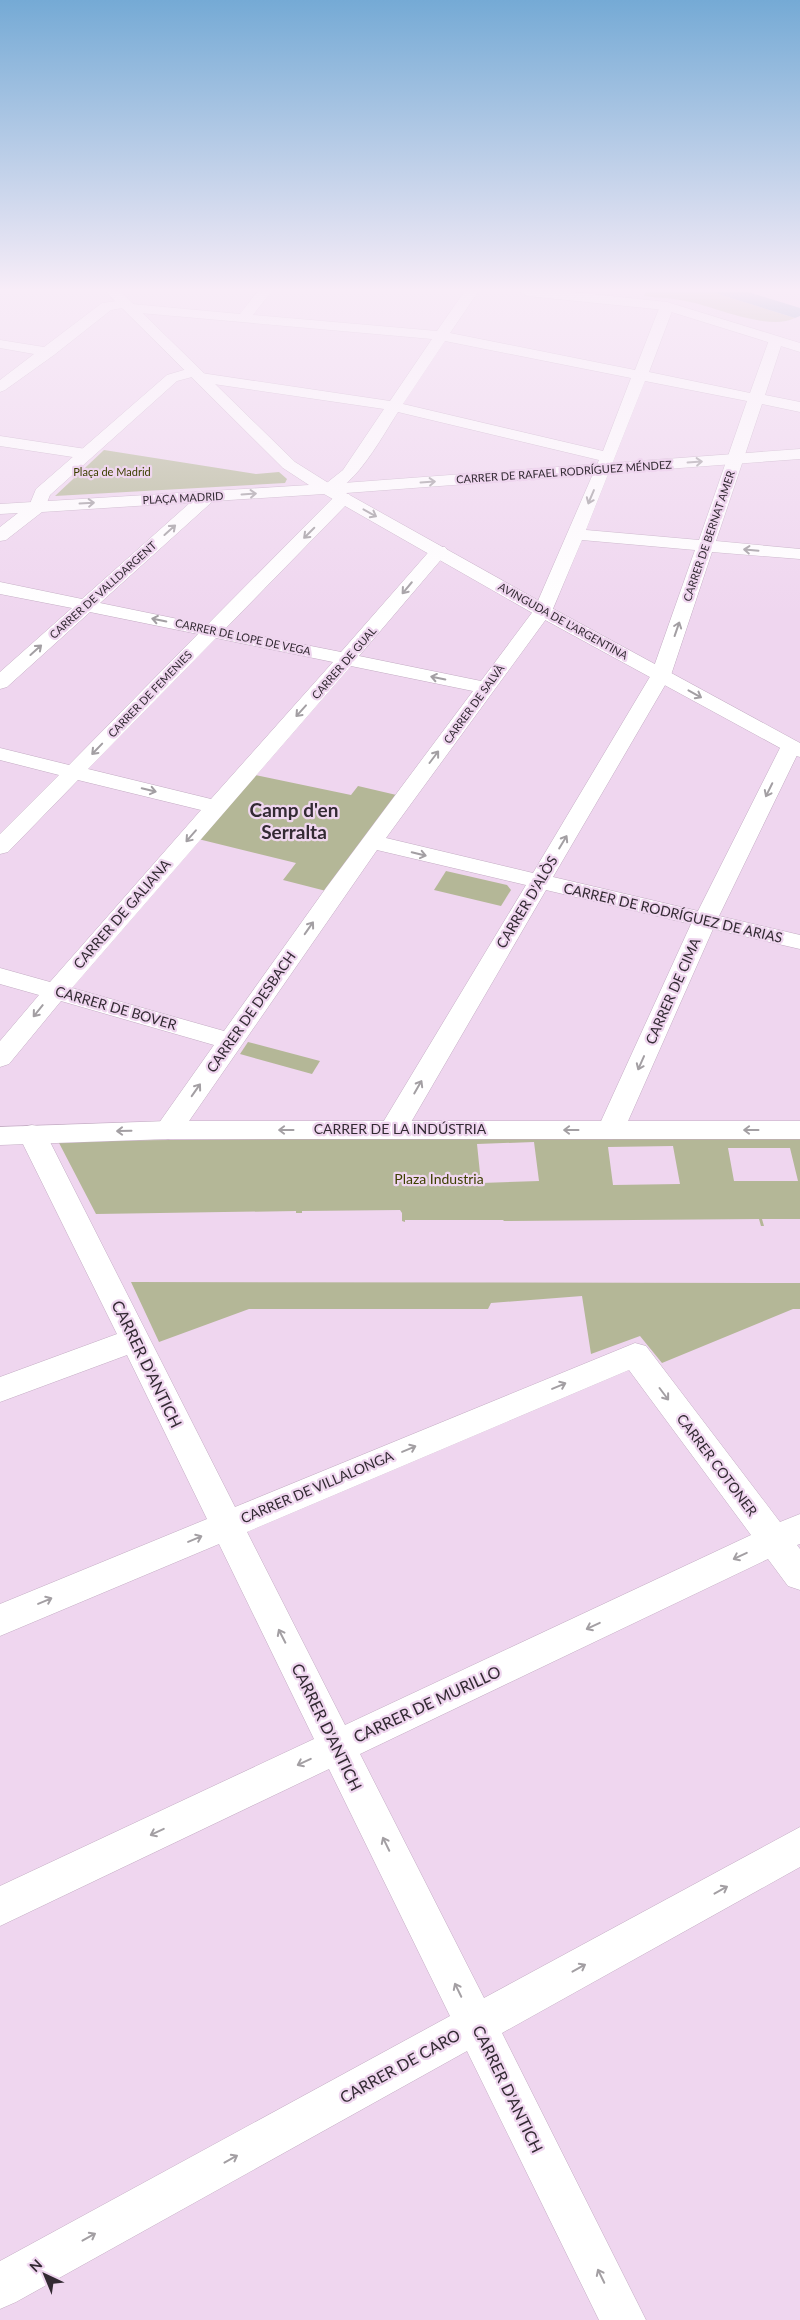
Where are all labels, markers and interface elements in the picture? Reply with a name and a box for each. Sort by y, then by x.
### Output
street label: CARRER DE RAFAEL RODRÍGUEZ MÉNDEZ [456,457,673,486]
one-way arrow [687,458,703,467]
park label: Plaça de Madrid [73,465,151,478]
street label: CARRER DE BERNAT AMER [680,469,737,603]
one-way arrow [420,477,436,487]
street label: PLAÇA MADRID [142,489,224,506]
one-way arrow [585,489,595,504]
one-way arrow [241,490,257,499]
one-way arrow [78,499,94,508]
one-way arrow [362,508,377,518]
one-way arrow [163,524,176,535]
one-way arrow [303,527,315,539]
street label: CARRER DE VALLDARGENT [47,538,159,641]
one-way arrow [744,545,760,555]
street label: AVINGUDA DE L'ARGENTINA [496,579,631,662]
one-way arrow [402,582,413,595]
one-way arrow [152,615,168,624]
street label: CARRER DE LOPE DE VEGA [174,616,313,657]
one-way arrow [673,622,682,637]
street label: CARRER DE GUAL [309,624,379,701]
one-way arrow [30,644,43,656]
street label: CARRER DE FEMENIES [105,648,194,740]
street label: CARRER DE SALVÀ [441,661,507,746]
one-way arrow [431,673,447,682]
one-way arrow [688,689,703,699]
one-way arrow [295,705,307,718]
one-way arrow [91,743,103,755]
one-way arrow [429,751,440,764]
one-way arrow [764,782,774,797]
one-way arrow [141,786,157,795]
district label: Camp d'en Serralta [250,798,338,843]
one-way arrow [185,829,196,842]
one-way arrow [558,835,568,849]
one-way arrow [411,849,427,859]
street label: CARRER D'ALÒS [492,853,561,951]
street label: CARRER DE GALIANA [69,855,174,972]
street label: CARRER DE RODRÍGUEZ DE ARIAS [562,879,784,946]
one-way arrow [304,921,314,935]
street label: CARRER DE CIMA [641,934,704,1047]
street label: CARRER DE DESBACH [202,948,299,1075]
street label: CARRER DE BOVER [53,982,179,1033]
one-way arrow [33,1005,44,1018]
one-way arrow [635,1055,645,1070]
one-way arrow [413,1081,423,1095]
one-way arrow [191,1083,201,1097]
street label: CARRER DE LA INDÚSTRIA [314,1120,487,1137]
one-way arrow [279,1125,295,1135]
one-way arrow [564,1125,580,1135]
one-way arrow [744,1125,760,1135]
one-way arrow [116,1127,132,1136]
park label: Plaza Industria [394,1170,484,1187]
street label: CARRER D'ANTICH [108,1297,187,1431]
one-way arrow [551,1381,566,1391]
one-way arrow [659,1387,669,1401]
street label: CARRER COTONER [674,1410,761,1519]
one-way arrow [401,1444,416,1453]
street label: CARRER DE VILLALONGA [238,1446,396,1526]
one-way arrow [187,1533,202,1543]
one-way arrow [733,1552,748,1562]
one-way arrow [37,1596,52,1606]
one-way arrow [586,1621,601,1631]
one-way arrow [277,1629,286,1644]
street label: CARRER D'ANTICH [288,1660,367,1794]
street label: CARRER DE MURILLO [350,1661,504,1746]
one-way arrow [297,1758,312,1768]
one-way arrow [150,1827,165,1837]
one-way arrow [381,1837,390,1852]
one-way arrow [713,1884,727,1894]
one-way arrow [571,1963,585,1973]
one-way arrow [453,1983,462,1998]
street label: CARRER D'ANTICH [469,2022,548,2156]
street label: CARRER DE CARO [336,2025,463,2107]
one-way arrow [224,2154,239,2164]
one-way arrow [81,2232,96,2242]
north arrow [20,2250,70,2300]
text: N [26,2255,45,2275]
one-way arrow [596,2269,606,2284]

